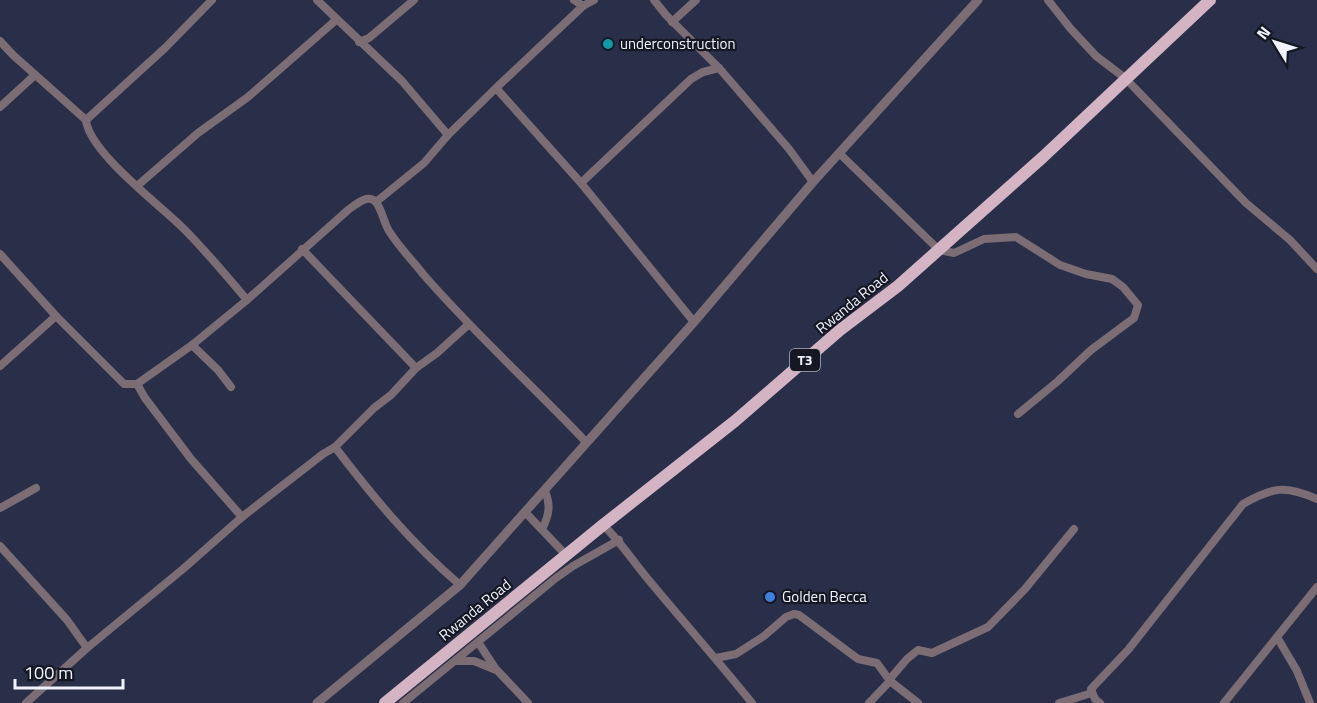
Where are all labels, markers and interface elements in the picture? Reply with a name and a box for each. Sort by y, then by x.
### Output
north arrow [1245,12,1305,72]
text: N [1250,21,1276,45]
place label: underconstruction [620,32,735,55]
marker: underconstruction [601,37,615,51]
street label: Rwanda Road [810,266,893,339]
road number: T3 [790,349,820,371]
street label: Rwanda Road [433,573,516,646]
place label: Golden Becca [782,585,867,608]
marker: Golden Becca [763,590,777,604]
scale bar [15,652,123,690]
text: 100 m [24,659,73,686]

